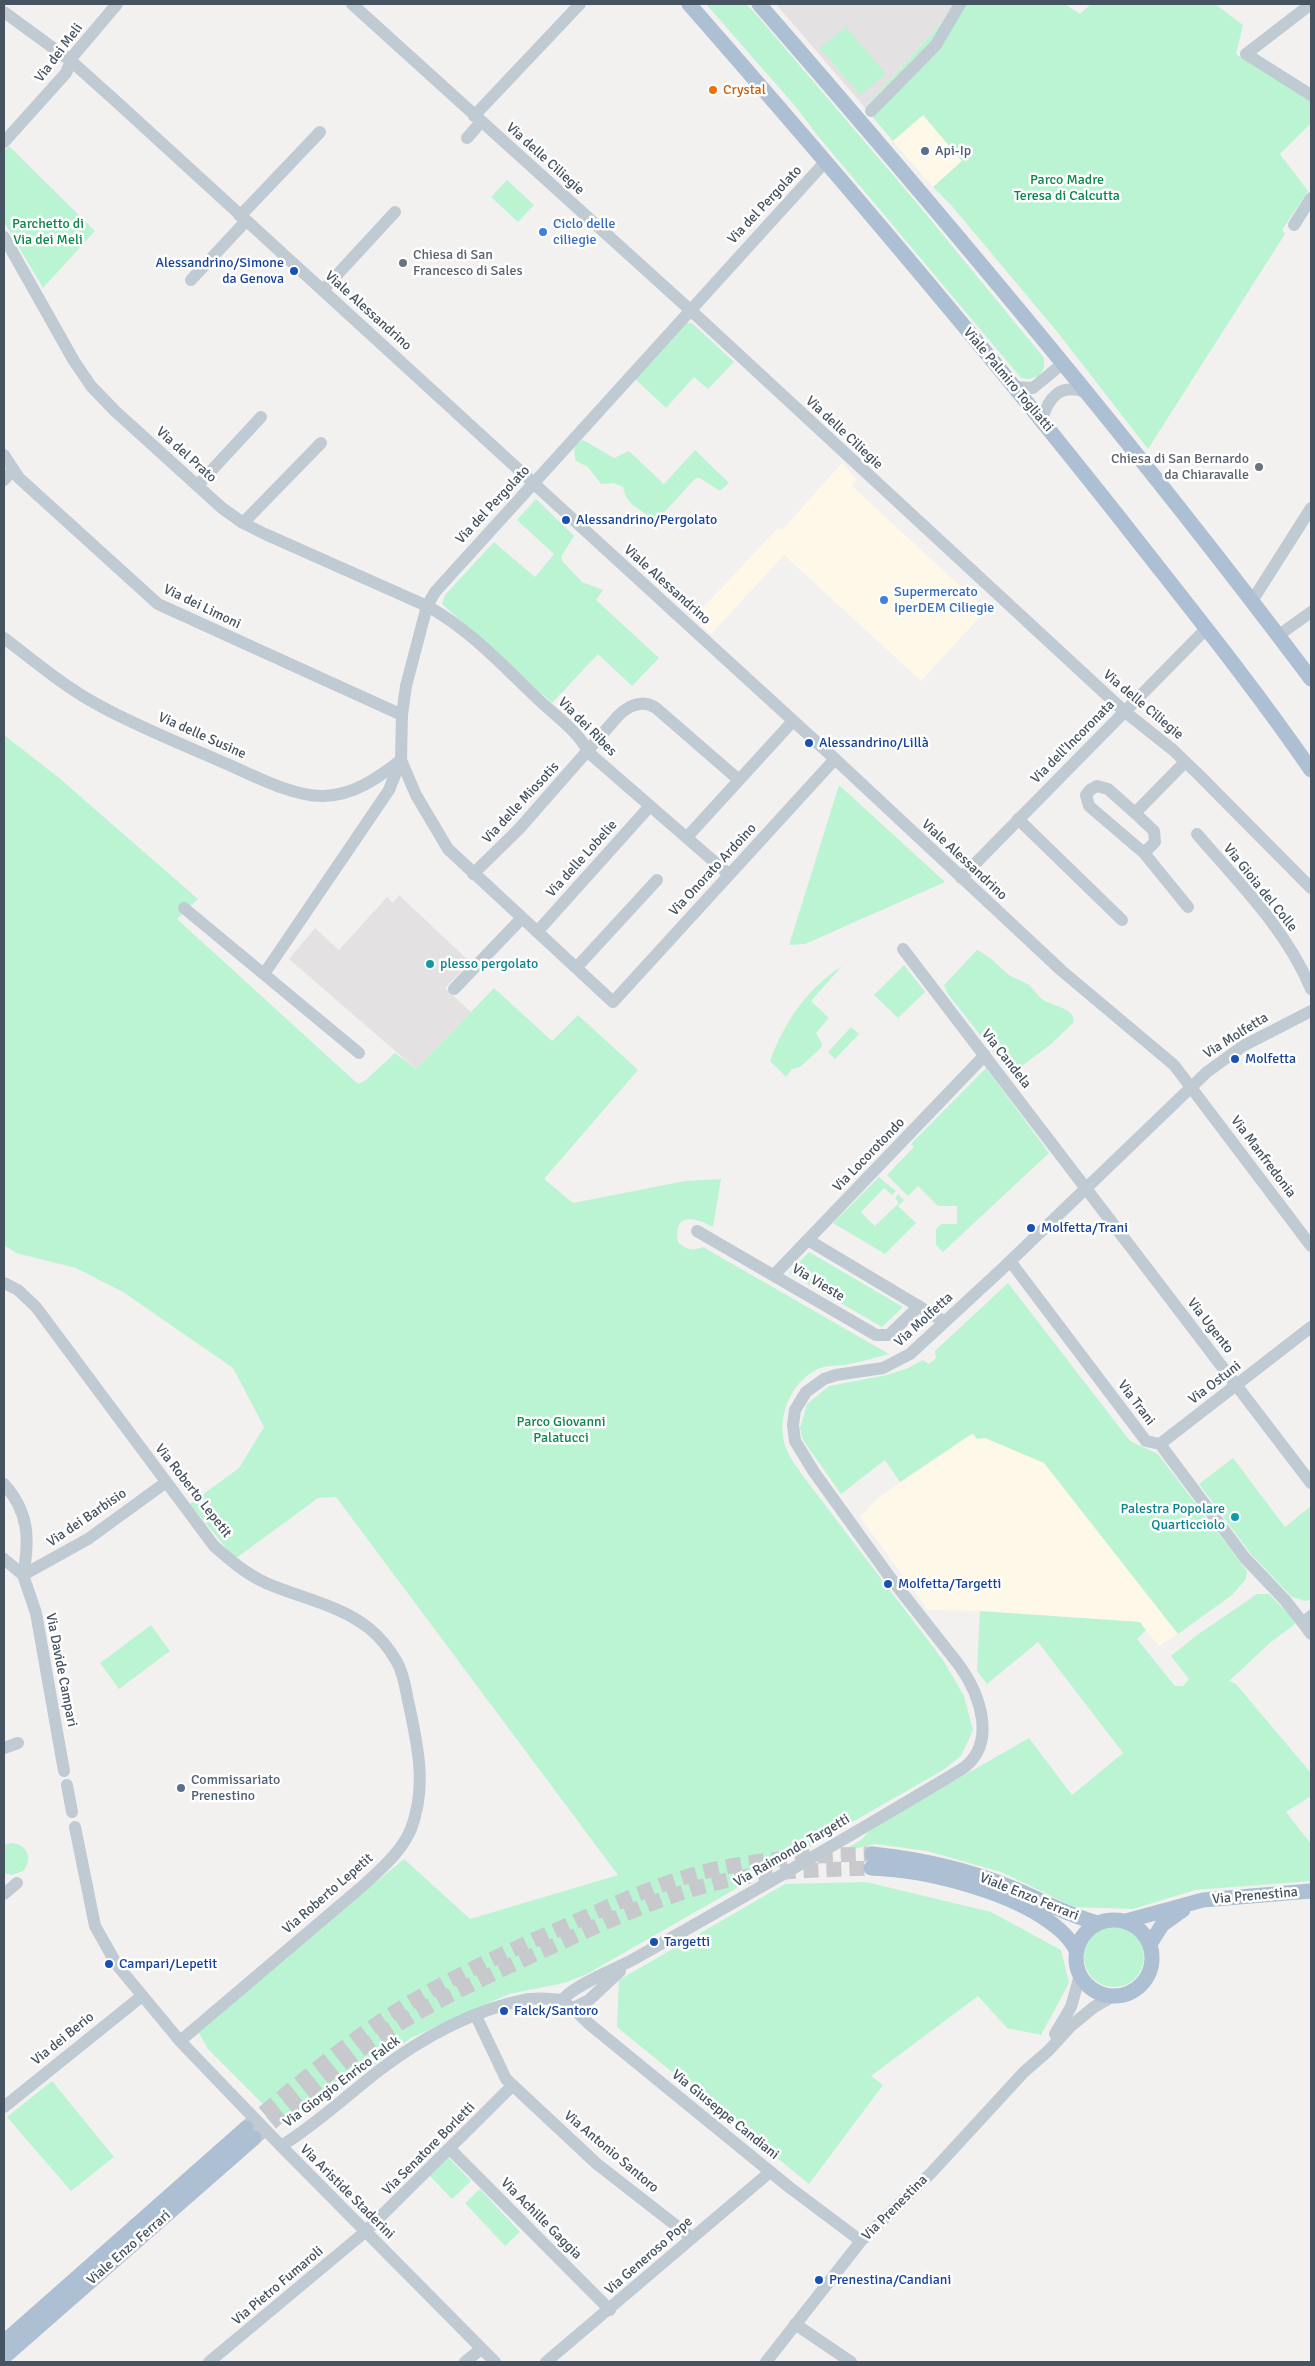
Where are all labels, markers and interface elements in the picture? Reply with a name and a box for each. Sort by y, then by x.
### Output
street label: Via dei Meli [31,20,87,86]
place label: Crystal [723,82,766,98]
marker: Crystal [707,84,719,96]
street label: Via delle Ciliegie [502,119,588,199]
place label: Api-Ip [935,143,971,159]
marker: Api-Ip [919,145,931,157]
street label: Via del Pergolato [724,162,806,248]
park label: Parco Madre Teresa di Calcutta [1014,172,1120,204]
park label: Parchetto di Via dei Meli [12,216,84,248]
place label: Ciclo delle ciliegie [553,216,616,248]
marker: Ciclo delle ciliegie [537,226,549,238]
place label: Chiesa di San Francesco di Sales [413,247,523,280]
place label: Alessandrino/Simone da Genova [156,255,284,288]
marker: Chiesa di San Francesco di Sales [397,257,409,269]
marker: Alessandrino/Simone da Genova [288,265,300,277]
street label: Viale Alessandrino [321,268,415,354]
street label: Viale Palmiro Togliatti [959,324,1057,436]
street label: Via delle Ciliegie [802,393,886,473]
street label: Via del Prato [152,424,220,486]
place label: Chiesa di San Bernardo da Chiaravalle [1111,451,1249,484]
marker: Chiesa di San Bernardo da Chiaravalle [1253,461,1265,473]
street label: Via del Pergolato [452,462,534,548]
place label: Alessandrino/Pergolato [576,512,717,528]
marker: Alessandrino/Pergolato [560,514,572,526]
street label: Viale Alessandrino [620,542,714,628]
street label: Via dei Limoni [161,581,243,633]
place label: Supermercato IperDEM Ciliegie [894,584,994,616]
marker: Supermercato IperDEM Ciliegie [878,594,890,606]
street label: Via delle Ciliegie [1099,667,1187,743]
street label: Via dei Ribes [554,694,620,760]
street label: Via dell'Incoronata [1028,697,1118,787]
street label: Via delle Susine [155,709,249,763]
place label: Alessandrino/Lillà [819,735,929,751]
marker: Alessandrino/Lillà [803,737,815,749]
street label: Via delle Miosotis [479,759,563,847]
street label: Viale Alessandrino [918,816,1010,904]
street label: Via delle Lobelie [543,817,621,901]
street label: Via Onorato Ardoino [666,820,760,920]
street label: Via Gioia del Colle [1219,841,1301,935]
place label: plesso pergolato [440,956,538,972]
marker: plesso pergolato [424,958,436,970]
street label: Via Molfetta [1201,1010,1271,1062]
street label: Via Candela [978,1026,1034,1092]
place label: Molfetta [1245,1051,1296,1067]
marker: Molfetta [1229,1053,1241,1065]
street label: Via Manfredonia [1227,1113,1299,1201]
street label: Via Locorotondo [829,1114,909,1196]
place label: Molfetta/Trani [1041,1220,1128,1236]
marker: Molfetta/Trani [1025,1222,1037,1234]
street label: Via Vieste [788,1261,848,1305]
street label: Via Molfetta [891,1289,957,1351]
street label: Via Ugento [1183,1295,1237,1357]
street label: Via Ostuni [1185,1358,1245,1408]
street label: Via Trani [1114,1377,1158,1429]
park label: Parco Giovanni Palatucci [517,1414,605,1446]
street label: Via Roberto Lepetit [151,1441,235,1541]
street label: Via dei Barbisio [44,1485,130,1551]
place label: Palestra Popolare Quarticciolo [1120,1501,1225,1534]
marker: Palestra Popolare Quarticciolo [1229,1511,1241,1523]
place label: Molfetta/Targetti [898,1576,1001,1592]
marker: Molfetta/Targetti [882,1578,894,1590]
street label: Via Davide Campari [42,1612,80,1728]
place label: Commissariato Prenestino [191,1772,280,1804]
marker: Commissariato Prenestino [175,1782,187,1794]
street label: Via Raimondo Targetti [731,1811,853,1891]
street label: Via Roberto Lepetit [279,1850,377,1938]
street label: Viale Enzo Ferrari [977,1869,1081,1925]
street label: Via Prenestina [1211,1884,1299,1908]
place label: Targetti [664,1934,710,1950]
marker: Targetti [648,1936,660,1948]
place label: Campari/Lepetit [119,1956,217,1972]
marker: Campari/Lepetit [103,1958,115,1970]
place label: Falck/Santoro [514,2003,598,2019]
marker: Falck/Santoro [498,2005,510,2017]
street label: Via dei Berio [28,2009,98,2069]
street label: Via Giorgio Enrico Falck [280,2033,404,2131]
street label: Via Giuseppe Candiani [668,2067,782,2163]
street label: Via Senatore Borletti [379,2099,479,2199]
street label: Via Antonio Santoro [560,2107,662,2197]
street label: Via Aristide Staderini [296,2141,398,2243]
street label: Via Prenestina [859,2172,931,2244]
street label: Via Achille Gaggia [497,2175,585,2263]
street label: Viale Enzo Ferrari [84,2207,174,2289]
street label: Via Generoso Pope [602,2213,696,2299]
street label: Via Pietro Fumaroli [229,2243,327,2329]
place label: Prenestina/Candiani [829,2272,951,2288]
marker: Prenestina/Candiani [813,2274,825,2286]

